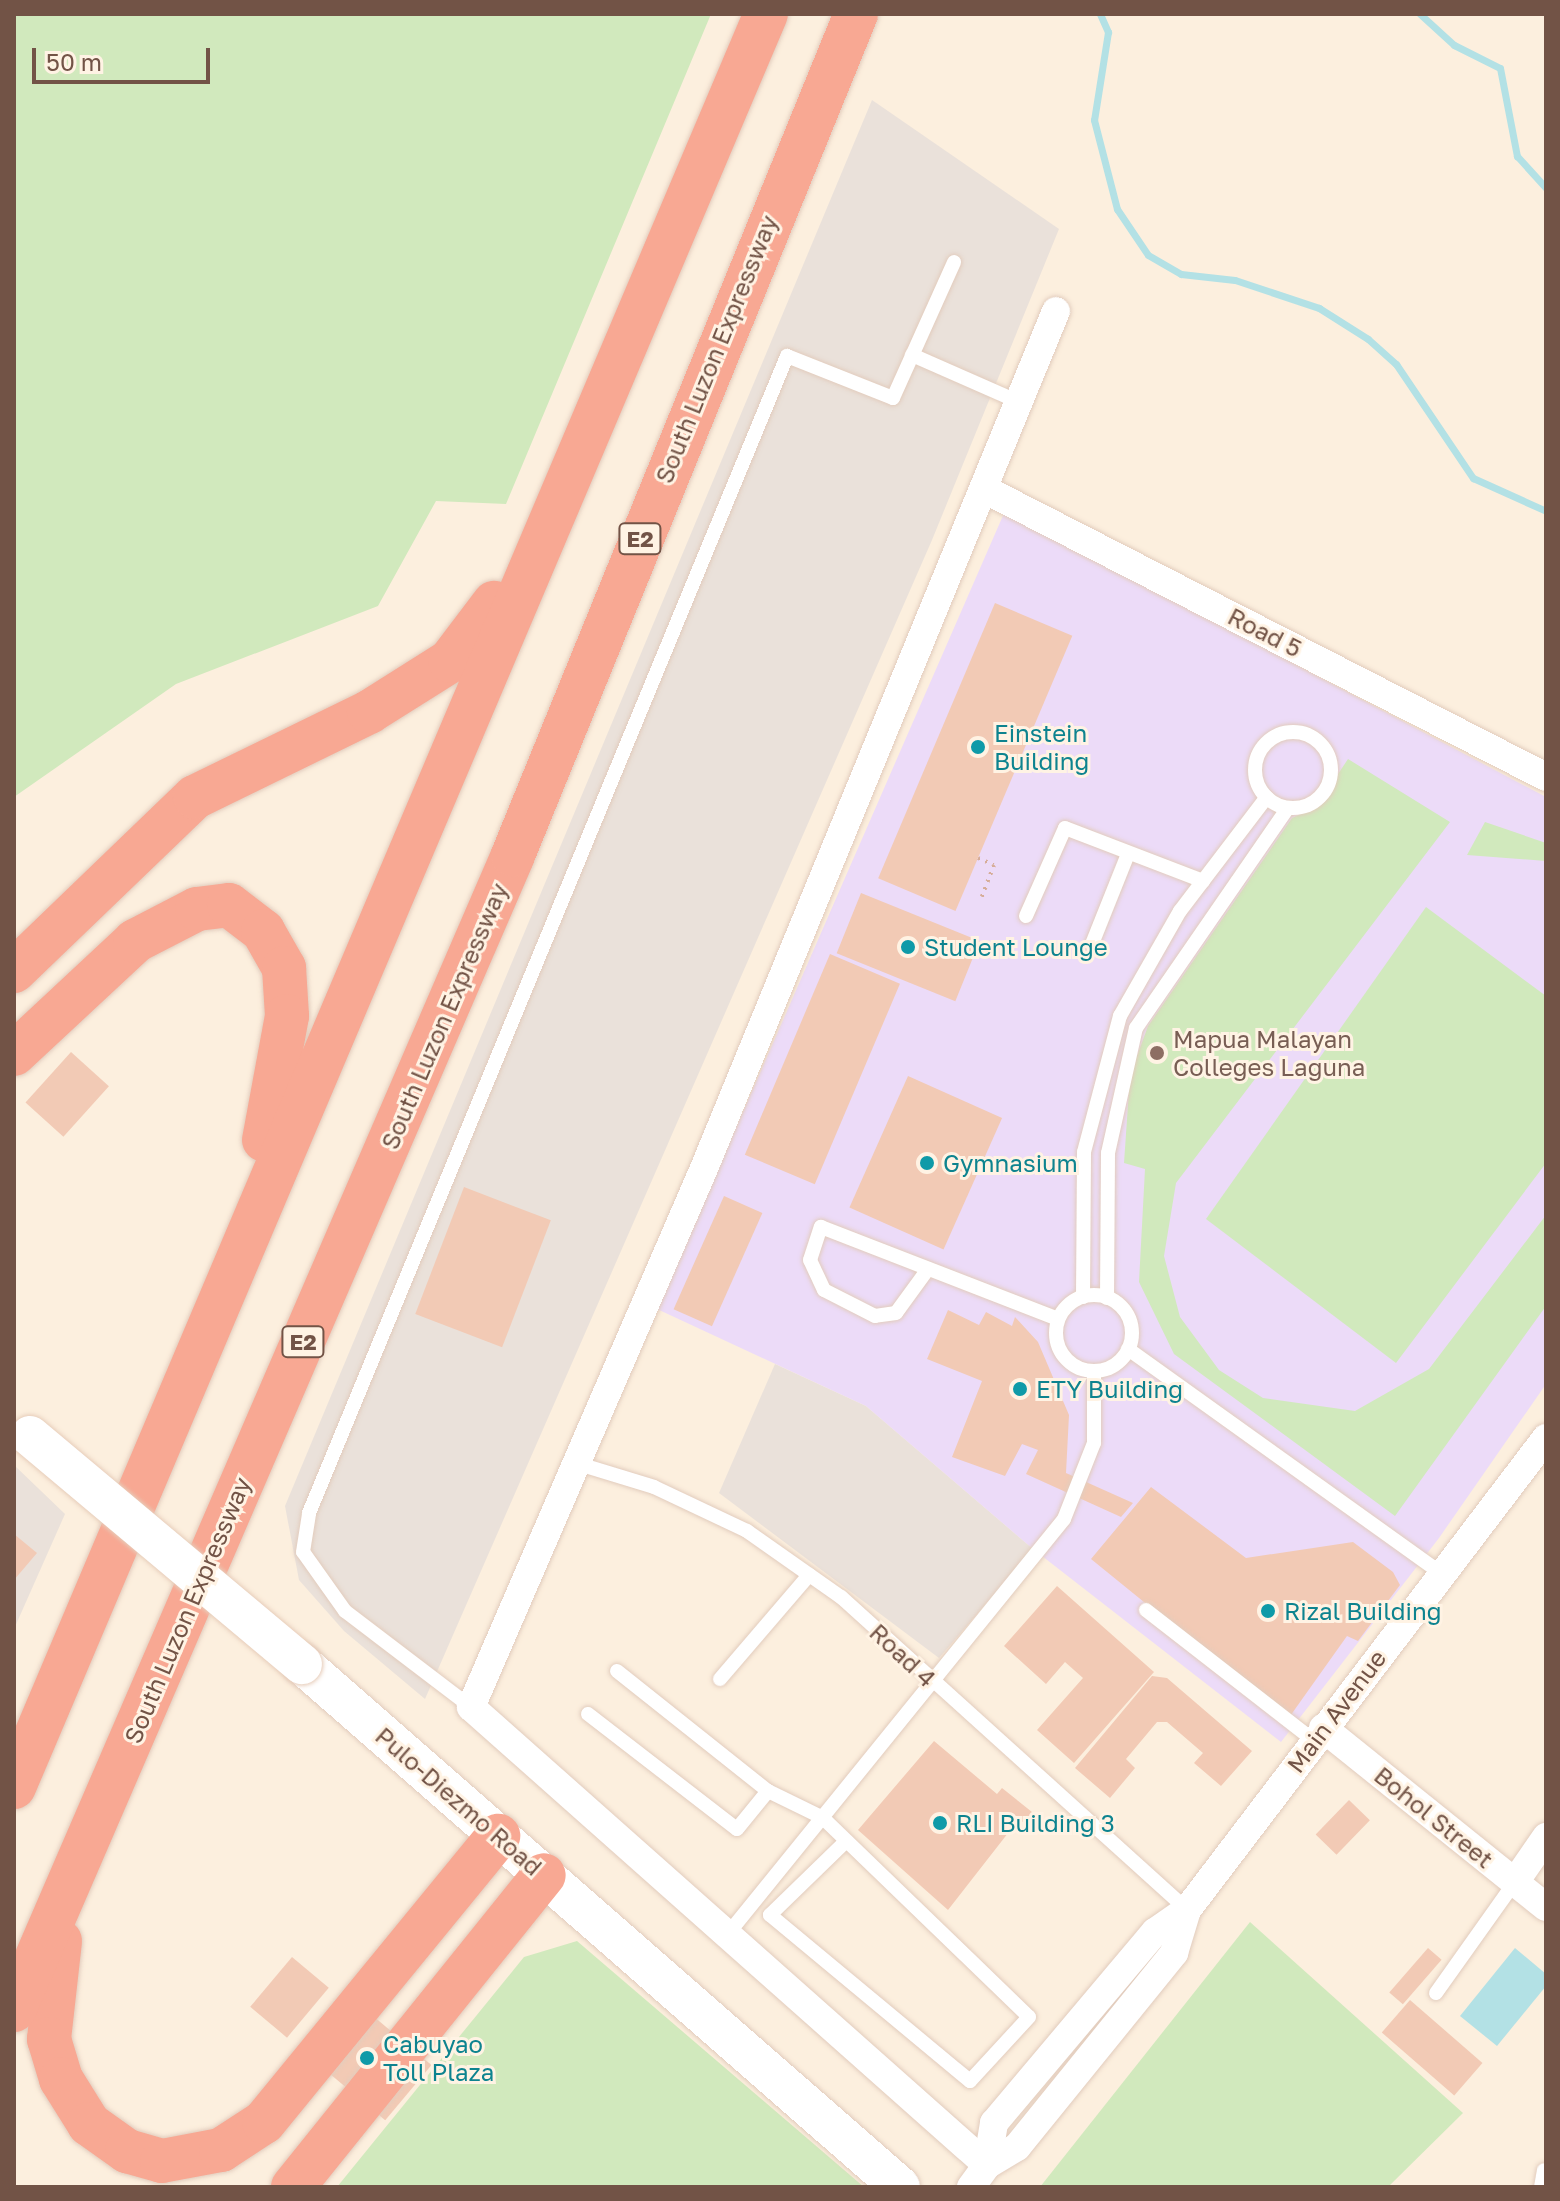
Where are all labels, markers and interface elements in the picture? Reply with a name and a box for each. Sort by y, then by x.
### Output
scale bar [36,32,214,82]
text: 50 m [46,47,102,76]
street label: South Luzon Expressway [649,211,783,487]
road number: E2 [618,521,662,557]
street label: Road 5 [1223,601,1307,663]
place label: Einstein Building [994,719,1089,775]
marker: Einstein Building [969,738,987,756]
street label: South Luzon Expressway [375,879,513,1153]
place label: Student Lounge [924,933,1108,961]
marker: Student Lounge [899,938,917,956]
place label: Mapua Malayan Colleges Laguna [1173,1025,1365,1081]
marker: Mapua Malayan Colleges Laguna [1148,1044,1166,1062]
place label: Gymnasium [943,1149,1078,1177]
marker: Gymnasium [918,1154,936,1172]
road number: E2 [281,1324,325,1360]
place label: ETY Building [1036,1375,1183,1403]
marker: ETY Building [1011,1380,1029,1398]
street label: South Luzon Expressway [118,1473,256,1747]
place label: Rizal Building [1284,1597,1441,1625]
marker: Rizal Building [1259,1602,1277,1620]
street label: Road 4 [864,1617,942,1693]
street label: Main Avenue [1281,1644,1391,1778]
street label: Pulo-Diezmo Road [370,1721,548,1881]
street label: Bohol Street [1369,1760,1499,1874]
place label: RLI Building 3 [956,1809,1115,1837]
marker: RLI Building 3 [931,1814,949,1832]
place label: Cabuyao Toll Plaza [383,2030,494,2086]
marker: Cabuyao Toll Plaza [358,2049,376,2067]

